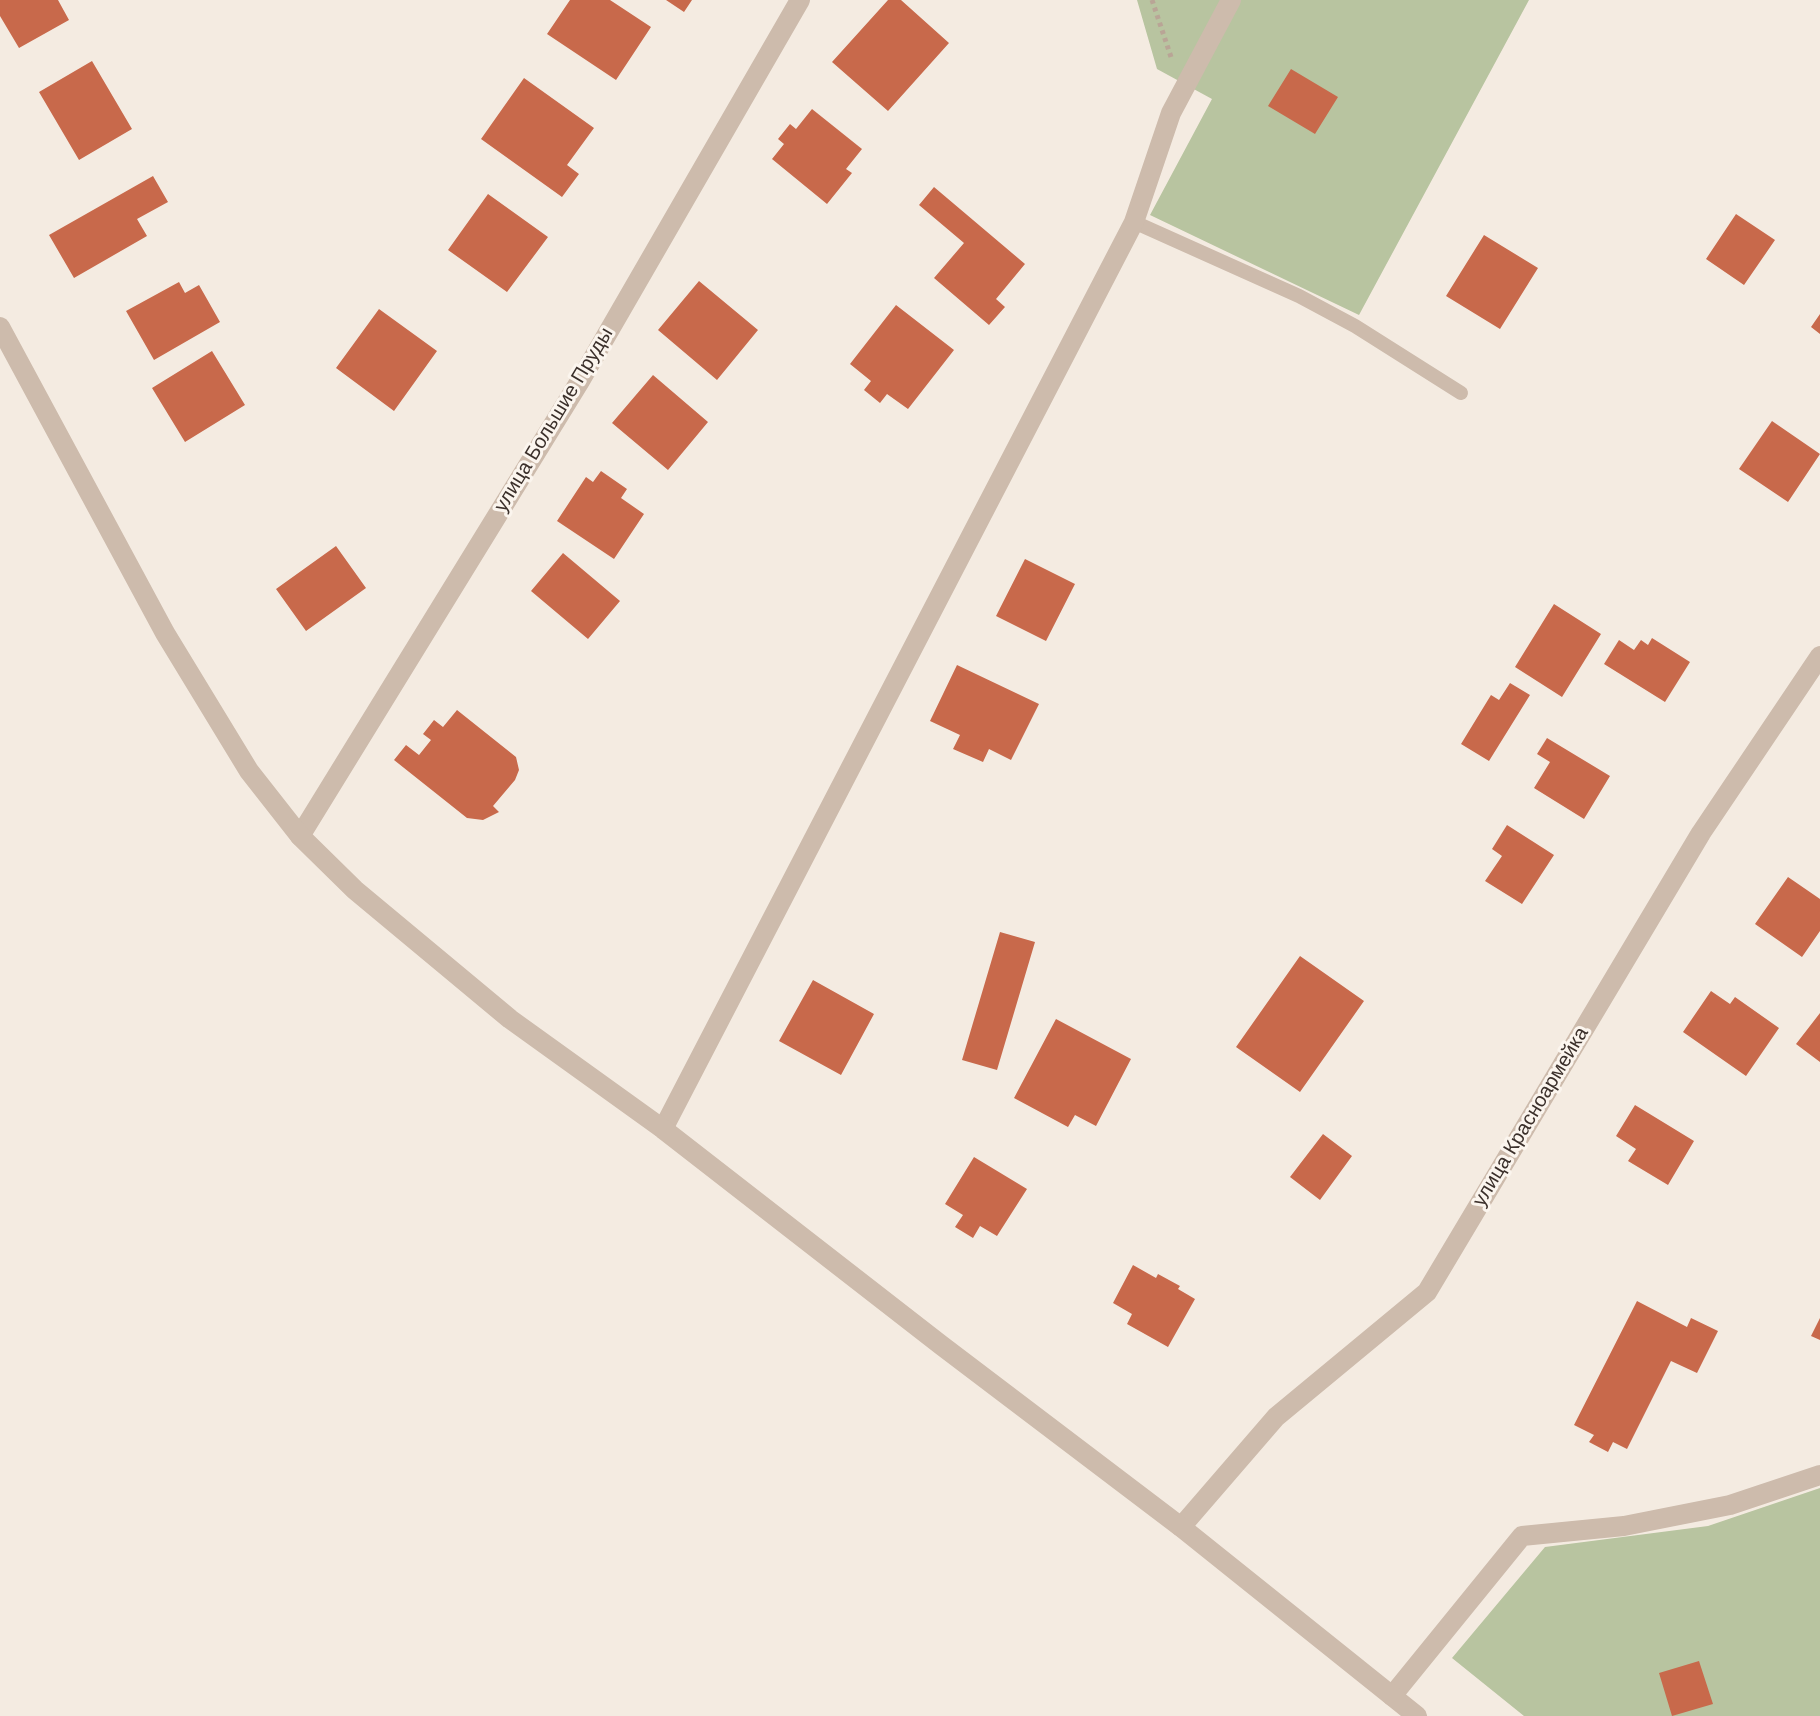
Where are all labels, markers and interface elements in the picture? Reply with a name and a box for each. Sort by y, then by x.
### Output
street label: улица Большие Пруды [489,323,619,517]
street label: улица Красноармейка [1468,1023,1594,1211]

